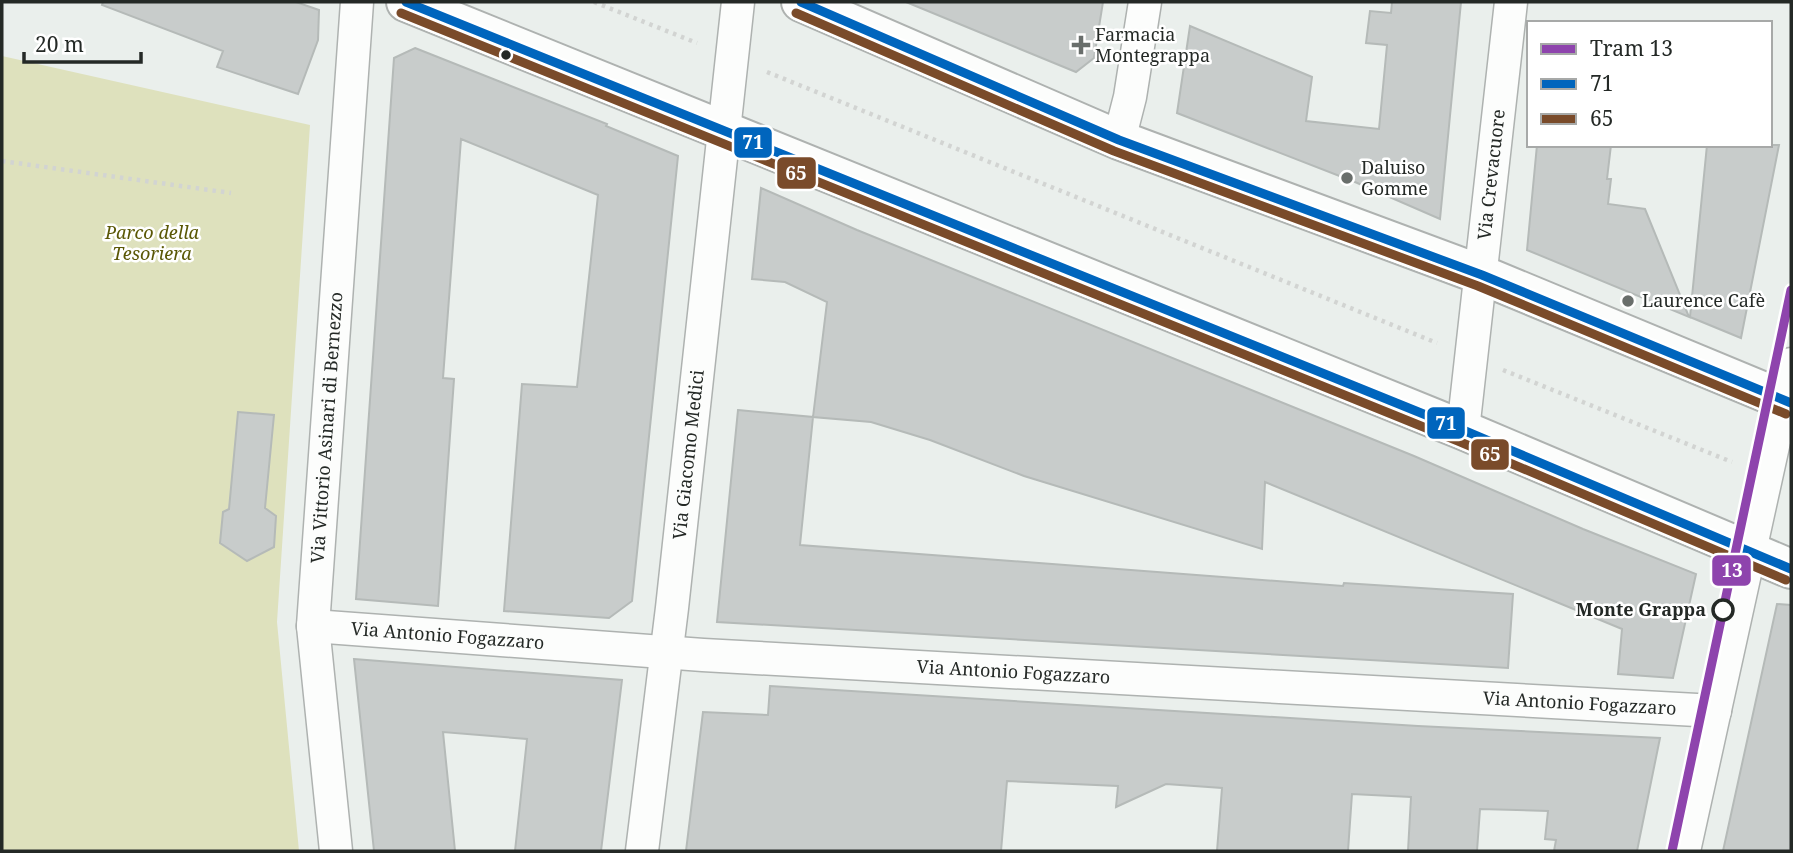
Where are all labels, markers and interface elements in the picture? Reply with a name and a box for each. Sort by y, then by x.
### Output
scale bar [24,21,142,65]
legend [1527,21,1772,147]
place label: Farmacia Montegrappa [1095,22,1210,67]
text: 20 m [35,30,84,58]
text: Tram 13 [1590,34,1673,62]
marker: Farmacia Montegrappa [1073,37,1089,53]
unlabelled marker [499,48,513,62]
text: 71 [1590,69,1613,97]
text: 65 [1590,104,1613,132]
street label: Via Crevacuore [1471,108,1510,241]
line badge: 71 [733,126,773,159]
text: 71 [742,129,764,155]
place label: Daluiso Gomme [1361,155,1428,200]
line badge: 65 [776,156,817,190]
text: 65 [785,160,807,186]
marker: Daluiso Gomme [1339,170,1355,186]
park label: Parco della Tesoriera [104,220,200,265]
place label: Laurence Cafè [1642,288,1765,312]
street label: Via Vittorio Asinari di Bernezzo [304,291,348,564]
marker: Laurence Cafè [1620,293,1636,309]
street label: Via Giacomo Medici [667,368,709,541]
line badge: 71 [1426,406,1466,440]
text: 71 [1435,410,1457,436]
line badge: 65 [1470,438,1510,471]
text: 65 [1479,441,1501,467]
line badge: 13 [1711,554,1752,587]
text: 13 [1721,557,1743,583]
place label: Monte Grappa [1576,597,1706,621]
marker: Monte Grappa [1712,599,1734,621]
street label: Via Antonio Fogazzaro [350,616,545,654]
street label: Via Antonio Fogazzaro [916,654,1111,689]
street label: Via Antonio Fogazzaro [1482,685,1677,720]

